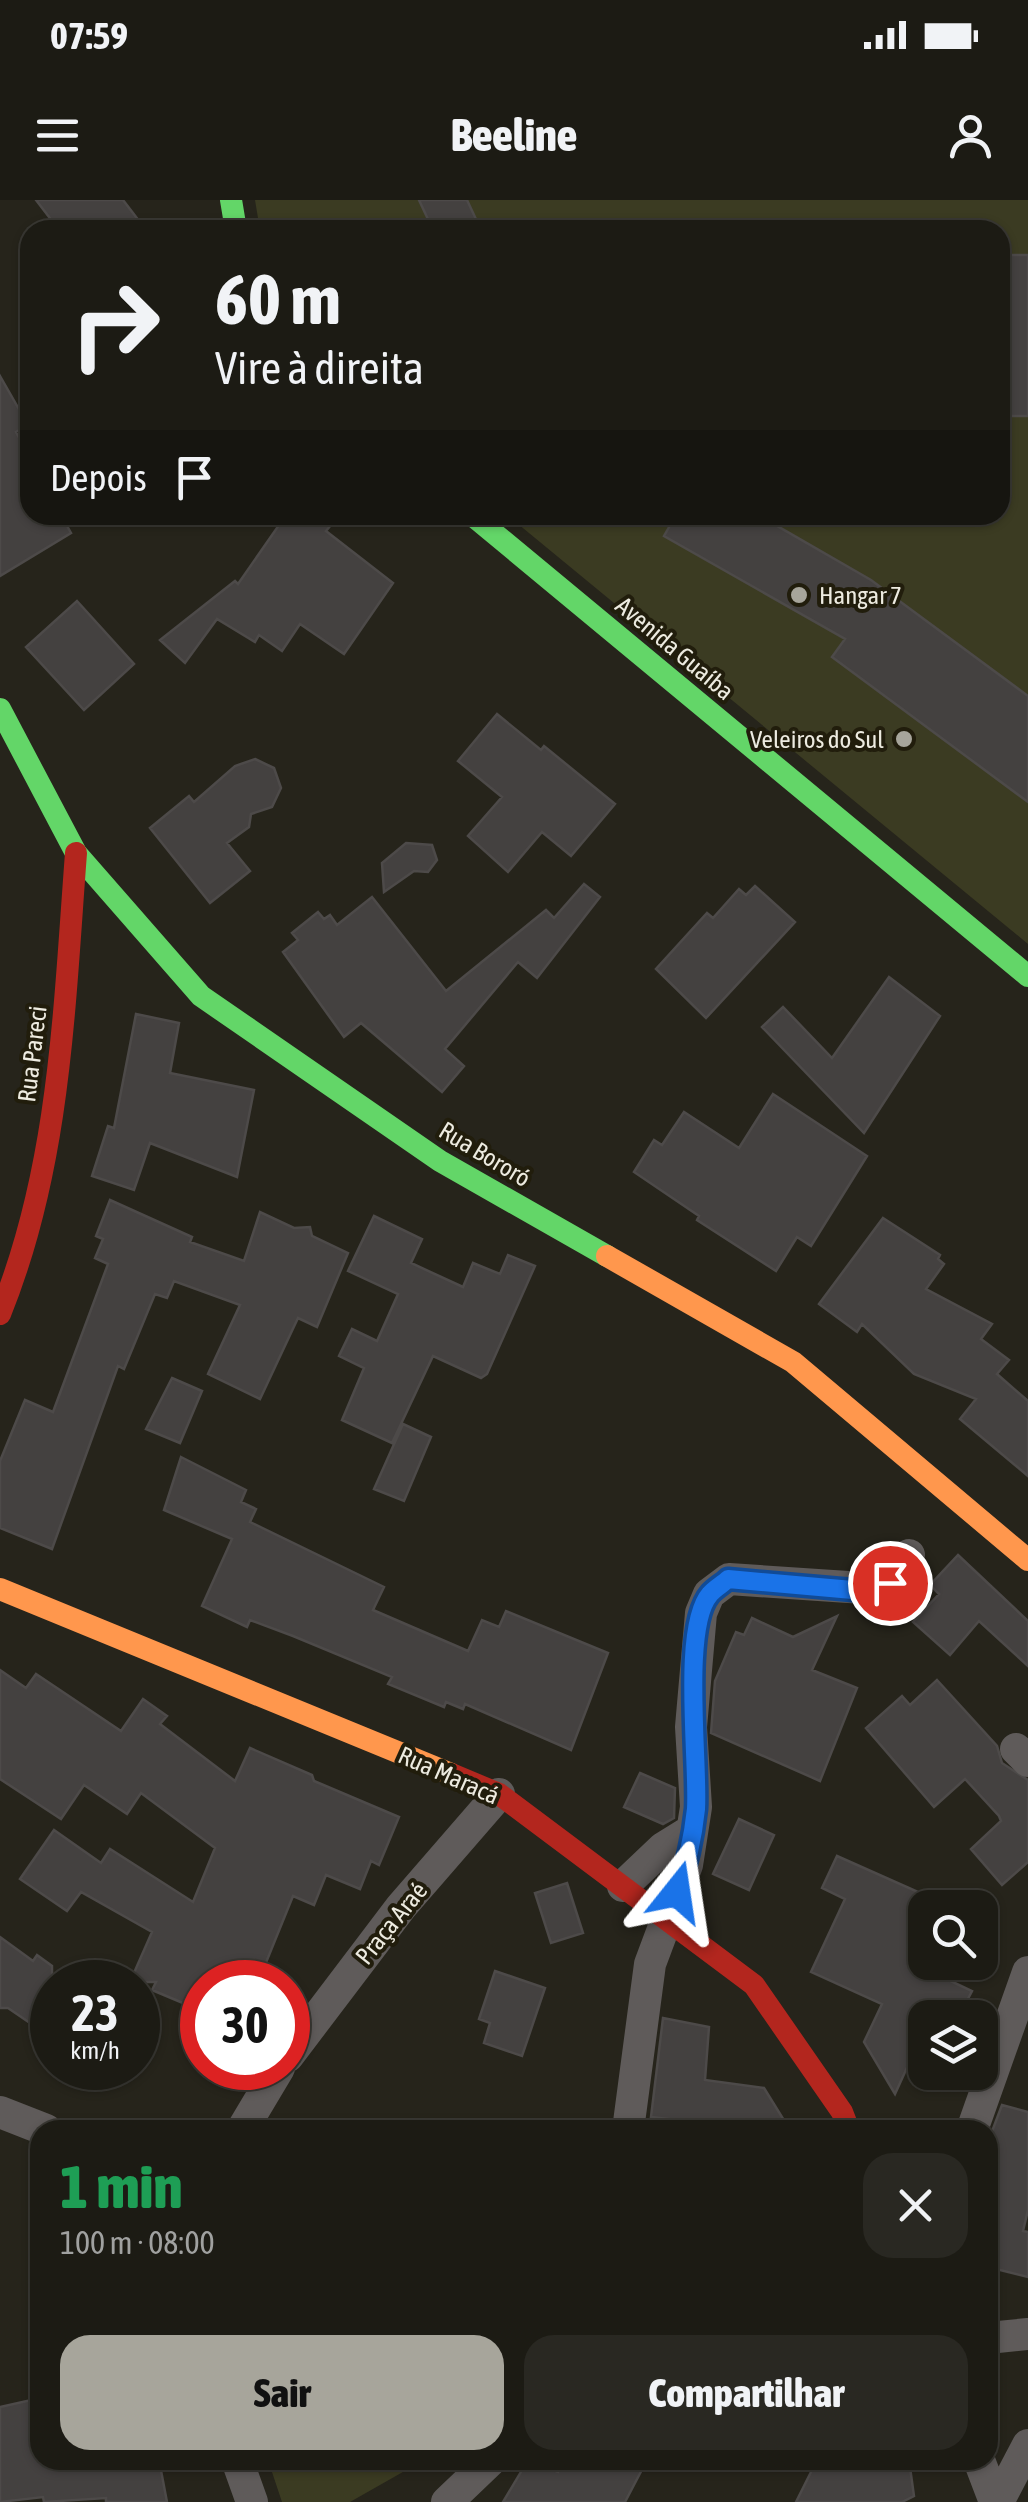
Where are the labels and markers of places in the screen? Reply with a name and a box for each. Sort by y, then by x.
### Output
place label: Hangar 7 [819,581,902,609]
marker: Hangar 7 [788,584,810,606]
place label: Veleiros do Sul [750,725,884,753]
marker: Veleiros do Sul [893,728,915,750]
pin [848,1541,933,1626]

